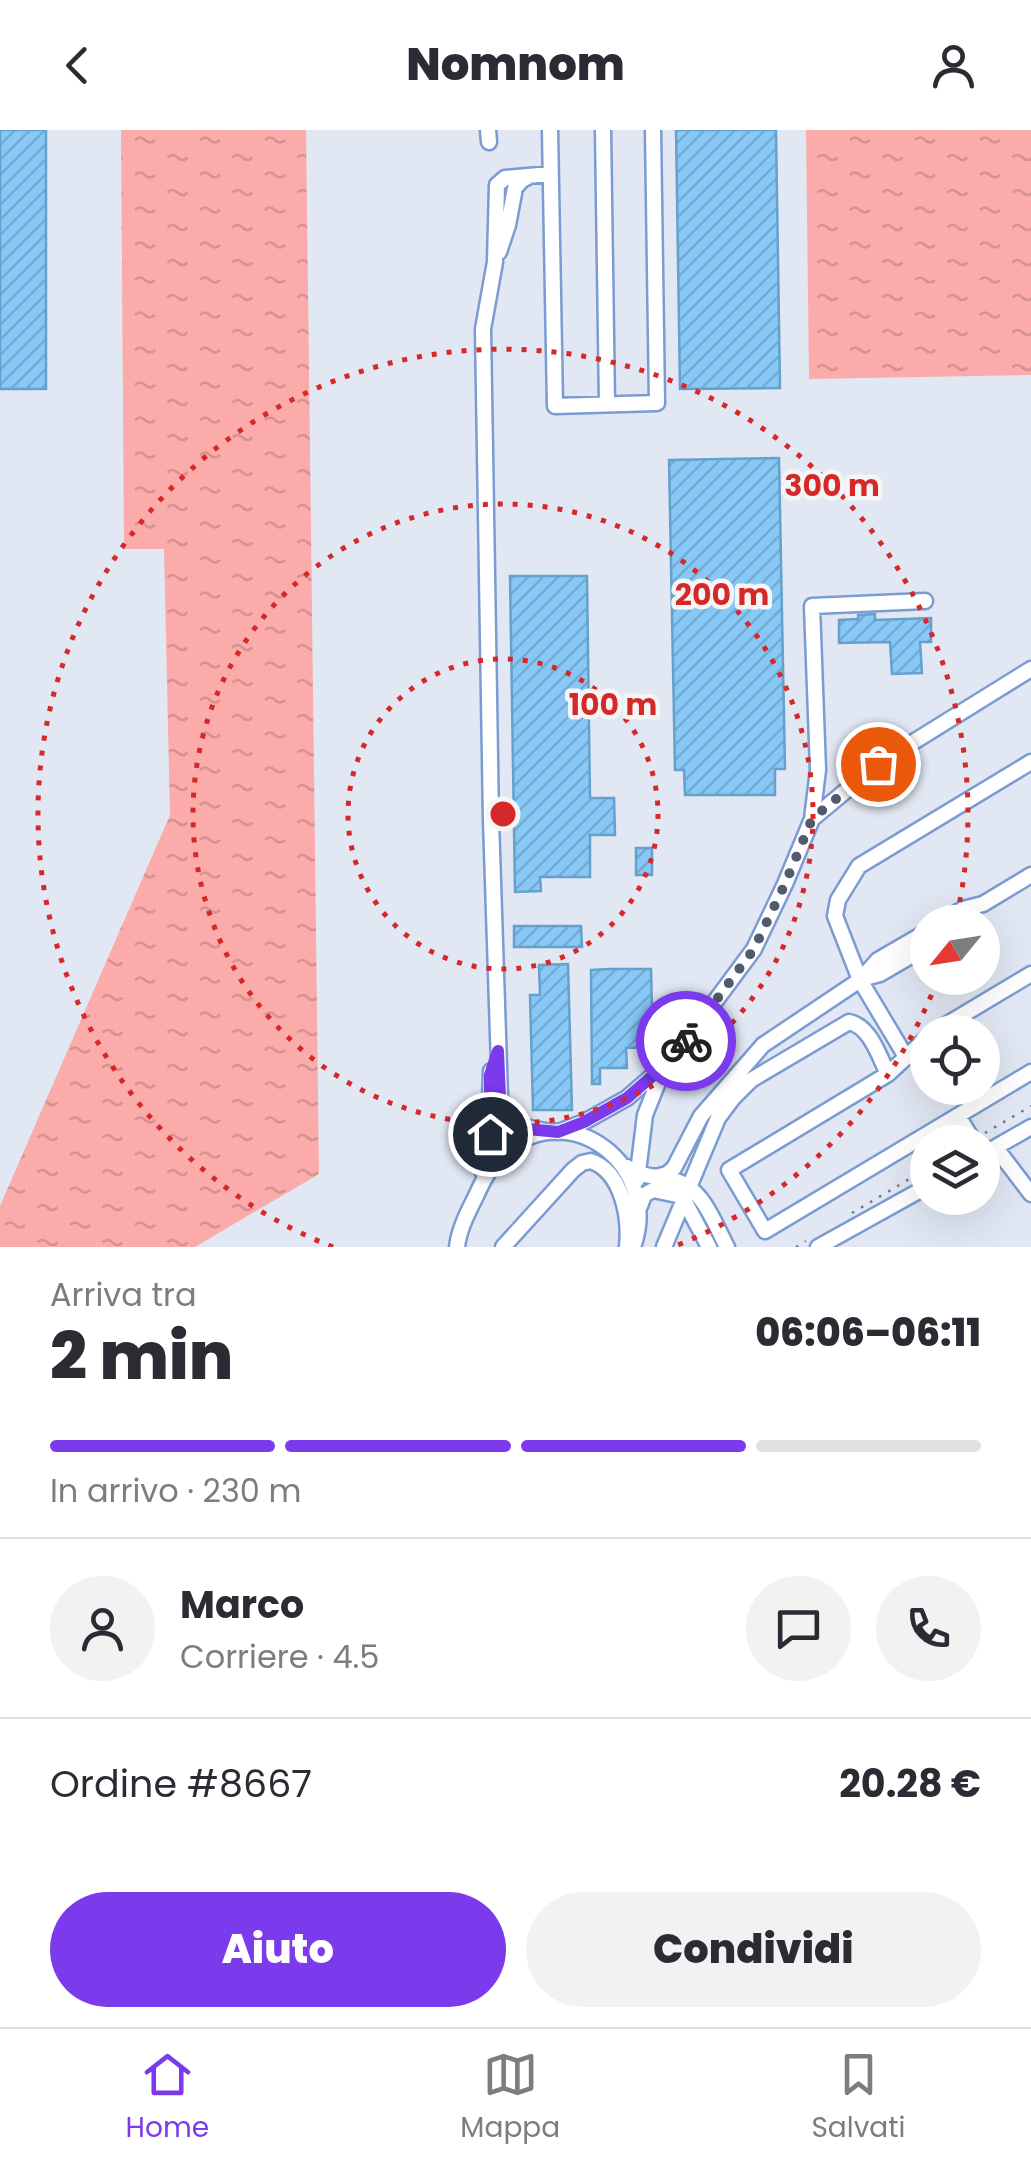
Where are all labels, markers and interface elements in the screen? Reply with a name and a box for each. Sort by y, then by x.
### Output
text: Nomnom [406,33,625,96]
icon: back [50,38,105,93]
icon: person [926,38,981,93]
text: 300 m [784,464,880,507]
text: 200 m [675,573,769,616]
text: 100 m [569,683,657,726]
pin [836,722,921,807]
icon: bag [851,737,906,792]
centre of rings [485,796,521,832]
north arrow [910,905,1000,995]
map controls [910,905,1000,1215]
courier [636,991,736,1091]
icon: bike [659,1014,714,1069]
button: locate [910,1015,1000,1105]
pin [448,1092,533,1177]
icon: home [463,1107,518,1162]
button: layers [910,1125,1000,1215]
text: Arriva tra [50,1272,197,1317]
text: 06:06–06:11 [755,1306,981,1359]
text: 2 min [50,1311,233,1402]
text: In arrivo · 230 m [50,1468,301,1513]
button: person [50,1576,155,1681]
button: chat [746,1576,851,1681]
button: phone [876,1576,981,1681]
text: Marco [180,1578,304,1631]
text: Corriere · 4.5 [180,1634,379,1679]
text: Ordine #8667 [50,1757,312,1810]
text: 20.28 € [839,1757,981,1810]
button: Aiuto [50,1892,506,2007]
button: Condividi [526,1892,981,2007]
tab: Home [126,2047,209,2149]
tab: Mappa [460,2047,560,2149]
tab: Salvati [811,2047,905,2149]

